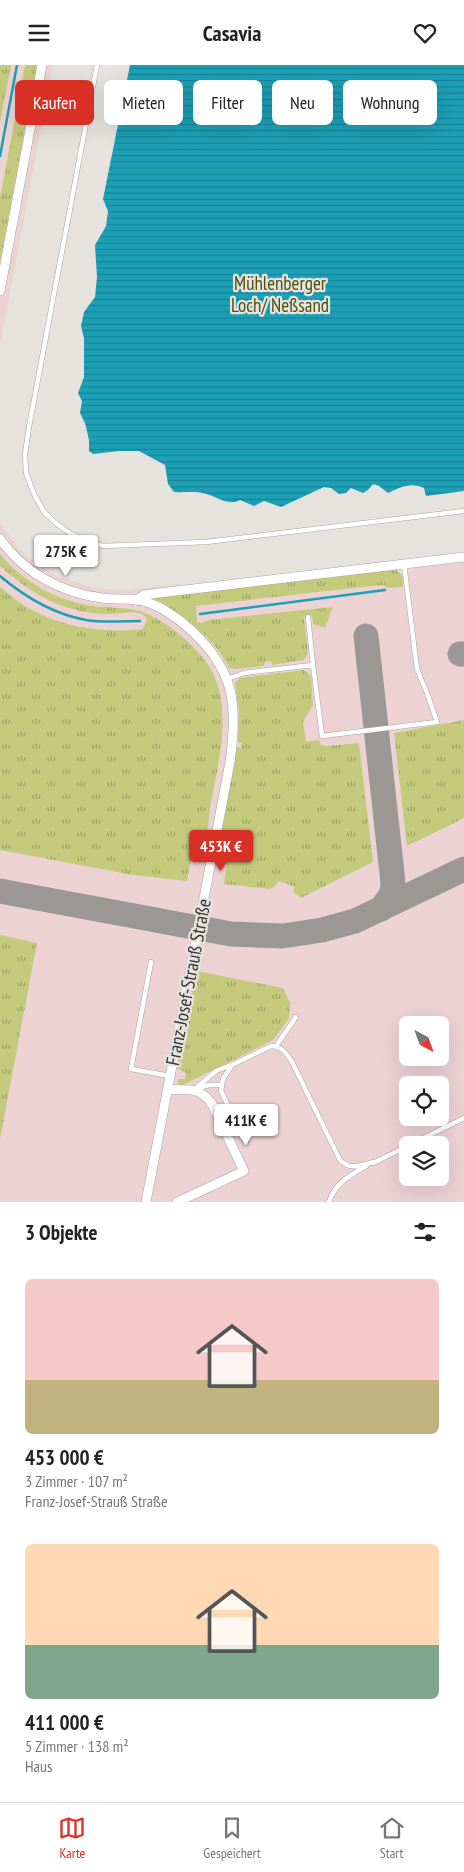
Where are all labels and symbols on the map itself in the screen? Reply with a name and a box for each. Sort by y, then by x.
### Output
park label: Mühlenberger Loch/ Neßsand [231,271,329,317]
pin: 275K € [25,535,107,577]
pin: 453K € [180,829,262,872]
street label: Franz-Josef-Strauß Straße [160,897,216,1067]
north arrow [399,1016,449,1066]
pin: 411K € [205,1103,287,1146]

